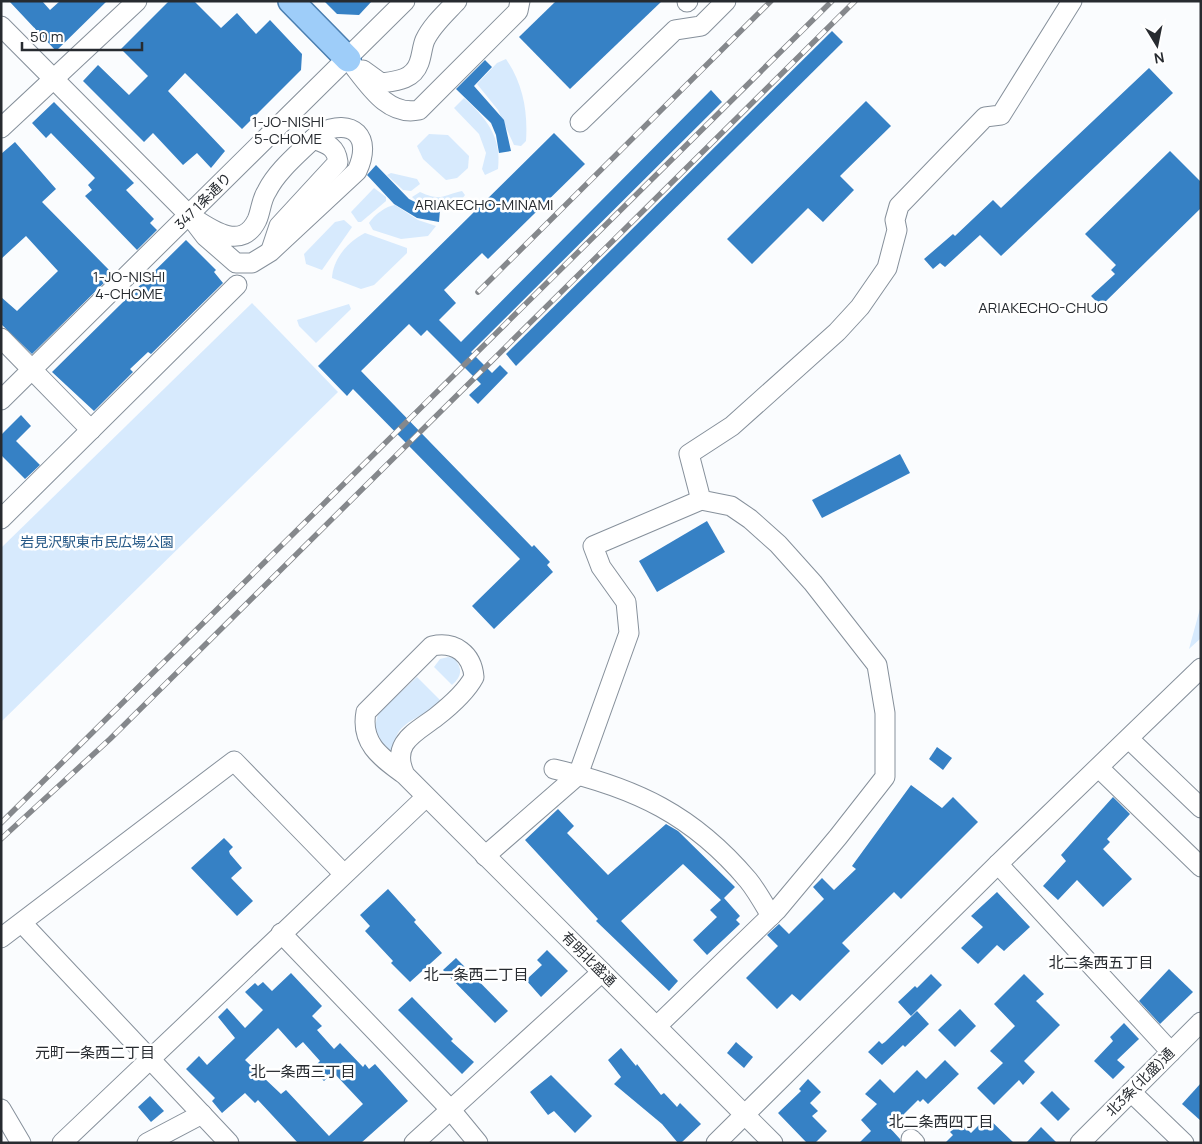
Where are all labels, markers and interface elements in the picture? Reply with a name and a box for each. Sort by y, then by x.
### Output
scale bar [22,20,142,52]
north arrow [1132,20,1182,70]
text: 50 m [30,26,64,47]
text: N [1153,48,1166,69]
district label: 1-JO-NISHI 5-CHOME [252,111,324,149]
street label: 347 1条通り [170,168,235,233]
district label: ARIAKECHO-MINAMI [414,194,554,215]
district label: 1-JO-NISHI 4-CHOME [93,266,165,304]
district label: ARIAKECHO-CHUO [978,297,1108,318]
park label: 岩見沢駅東市民広場公園 [20,532,174,551]
street label: 有明北盛通 [558,927,621,990]
district label: 北二条西五丁目 [1048,952,1154,973]
district label: 北一条西二丁目 [423,964,529,985]
district label: 元町一条西二丁目 [35,1042,155,1063]
street label: 北3条(北盛)通 [1101,1043,1178,1120]
district label: 北一条西三丁目 [250,1061,356,1082]
district label: 北二条西四丁目 [888,1111,994,1132]

